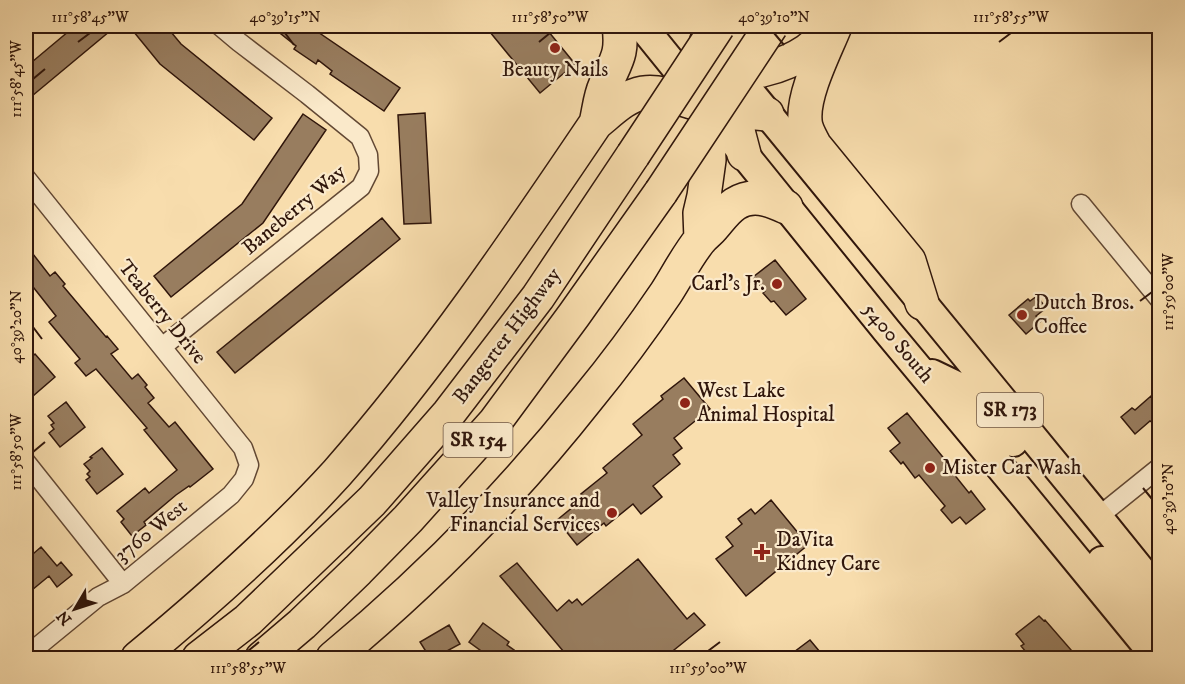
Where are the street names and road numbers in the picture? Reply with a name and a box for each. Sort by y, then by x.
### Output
street label: Baneberry Way [237,159,352,261]
street label: Teaberry Drive [112,255,212,370]
street label: Bangerter Highway [447,262,567,409]
street label: 5400 South [857,297,939,389]
road number: SR 173 [977,393,1043,427]
road number: SR 154 [444,423,512,457]
street label: 3760 West [109,494,193,568]

